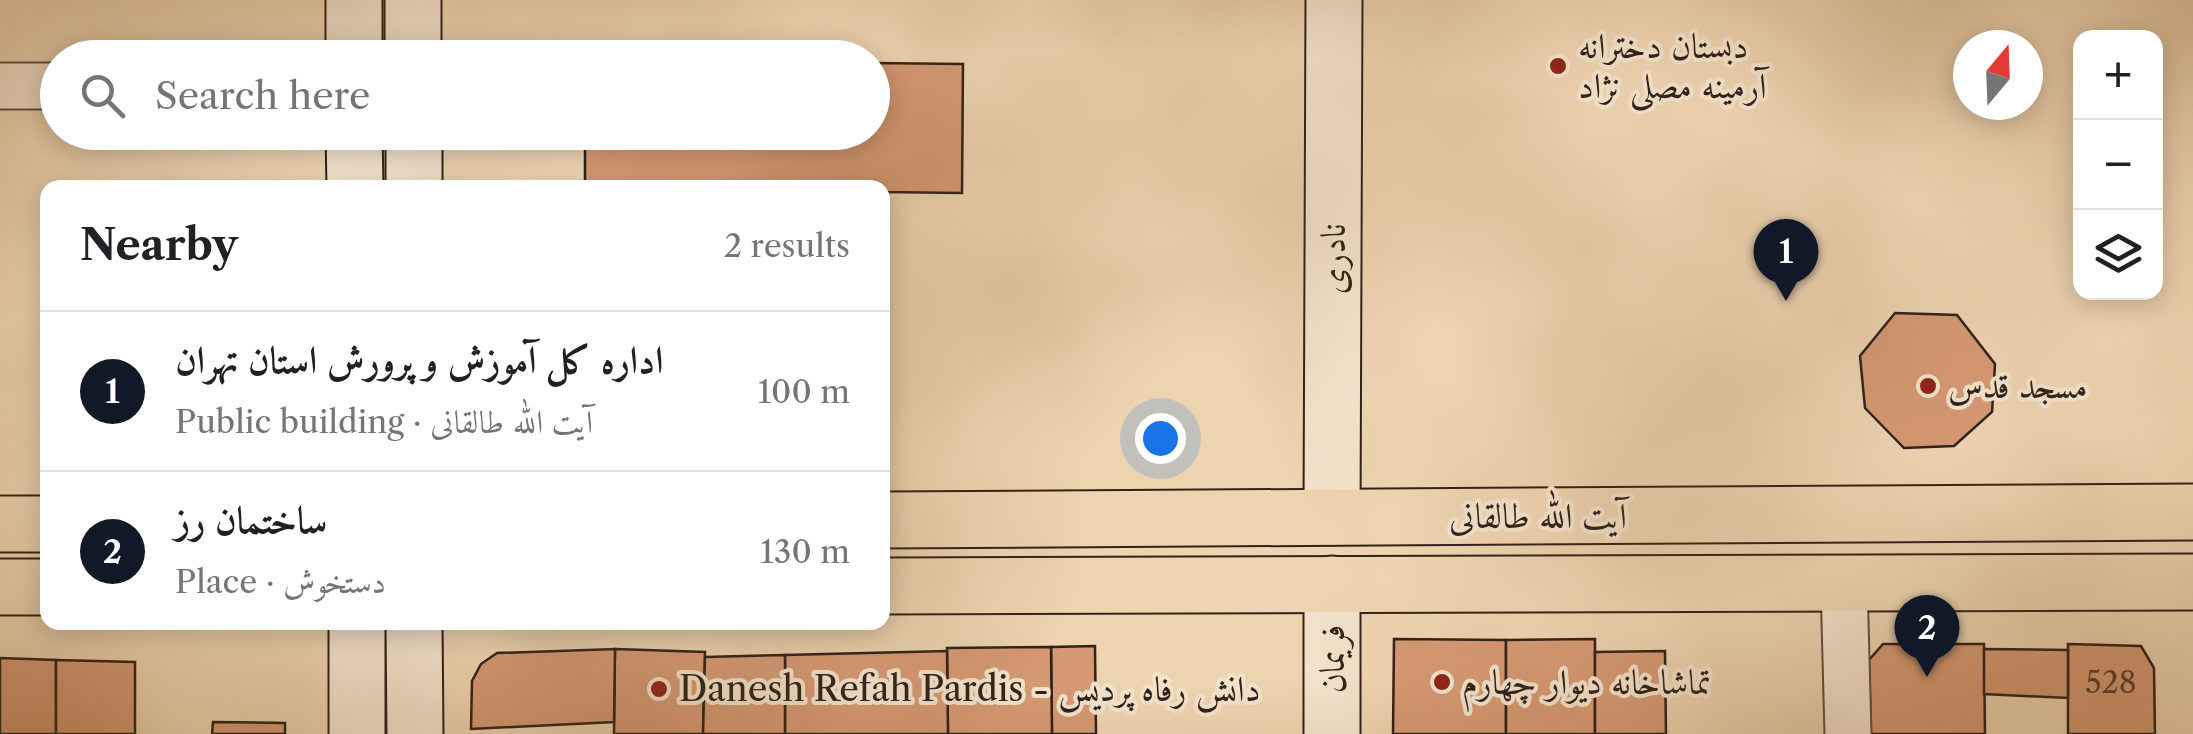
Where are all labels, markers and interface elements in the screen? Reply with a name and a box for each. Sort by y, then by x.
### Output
place label: دبستان دخترانه آرمینه مصلی نژاد [1578,24,1770,111]
north arrow [1953,30,2043,120]
map controls [2073,30,2163,300]
button: + [2073,30,2163,120]
search box [40,40,890,150]
marker: دبستان دخترانه آرمینه مصلی نژاد [1547,55,1569,77]
icon: search [75,68,130,123]
text: Search here [155,72,370,119]
button: − [2073,120,2163,210]
button: layers [2073,210,2163,300]
pin: 1 [1754,218,1818,301]
text: Nearby [80,219,238,271]
street label: نادری [1311,223,1354,295]
text: 2 results [724,226,850,265]
text: اداره کل آموزش و پرورش استان تهران [175,336,663,383]
place label: مسجد قدس [1948,364,2088,407]
text: 1 [105,372,120,411]
text: 100 m [758,372,850,411]
marker: مسجد قدس [1917,375,1939,397]
text: Public building · آیت الله طالقانی [175,402,593,441]
your location [1135,413,1186,464]
street label: آیت الله طالقانی [1449,489,1630,538]
text: ساختمان رز [175,496,327,543]
text: 2 [103,532,122,571]
text: 130 m [760,532,850,571]
text: Place · دستخوش [175,562,386,601]
pin: 2 [1894,594,1960,677]
street label: فریمان [1310,625,1354,693]
place label: تماشاخانه دیوار چهارم [1462,660,1711,713]
house number: 528 [2085,664,2137,701]
place label: Danesh Refah Pardis - دانش رفاه پردیس [679,667,1260,713]
marker: تماشاخانه دیوار چهارم [1431,671,1453,693]
marker: Danesh Refah Pardis - دانش رفاه پردیس [648,678,670,700]

